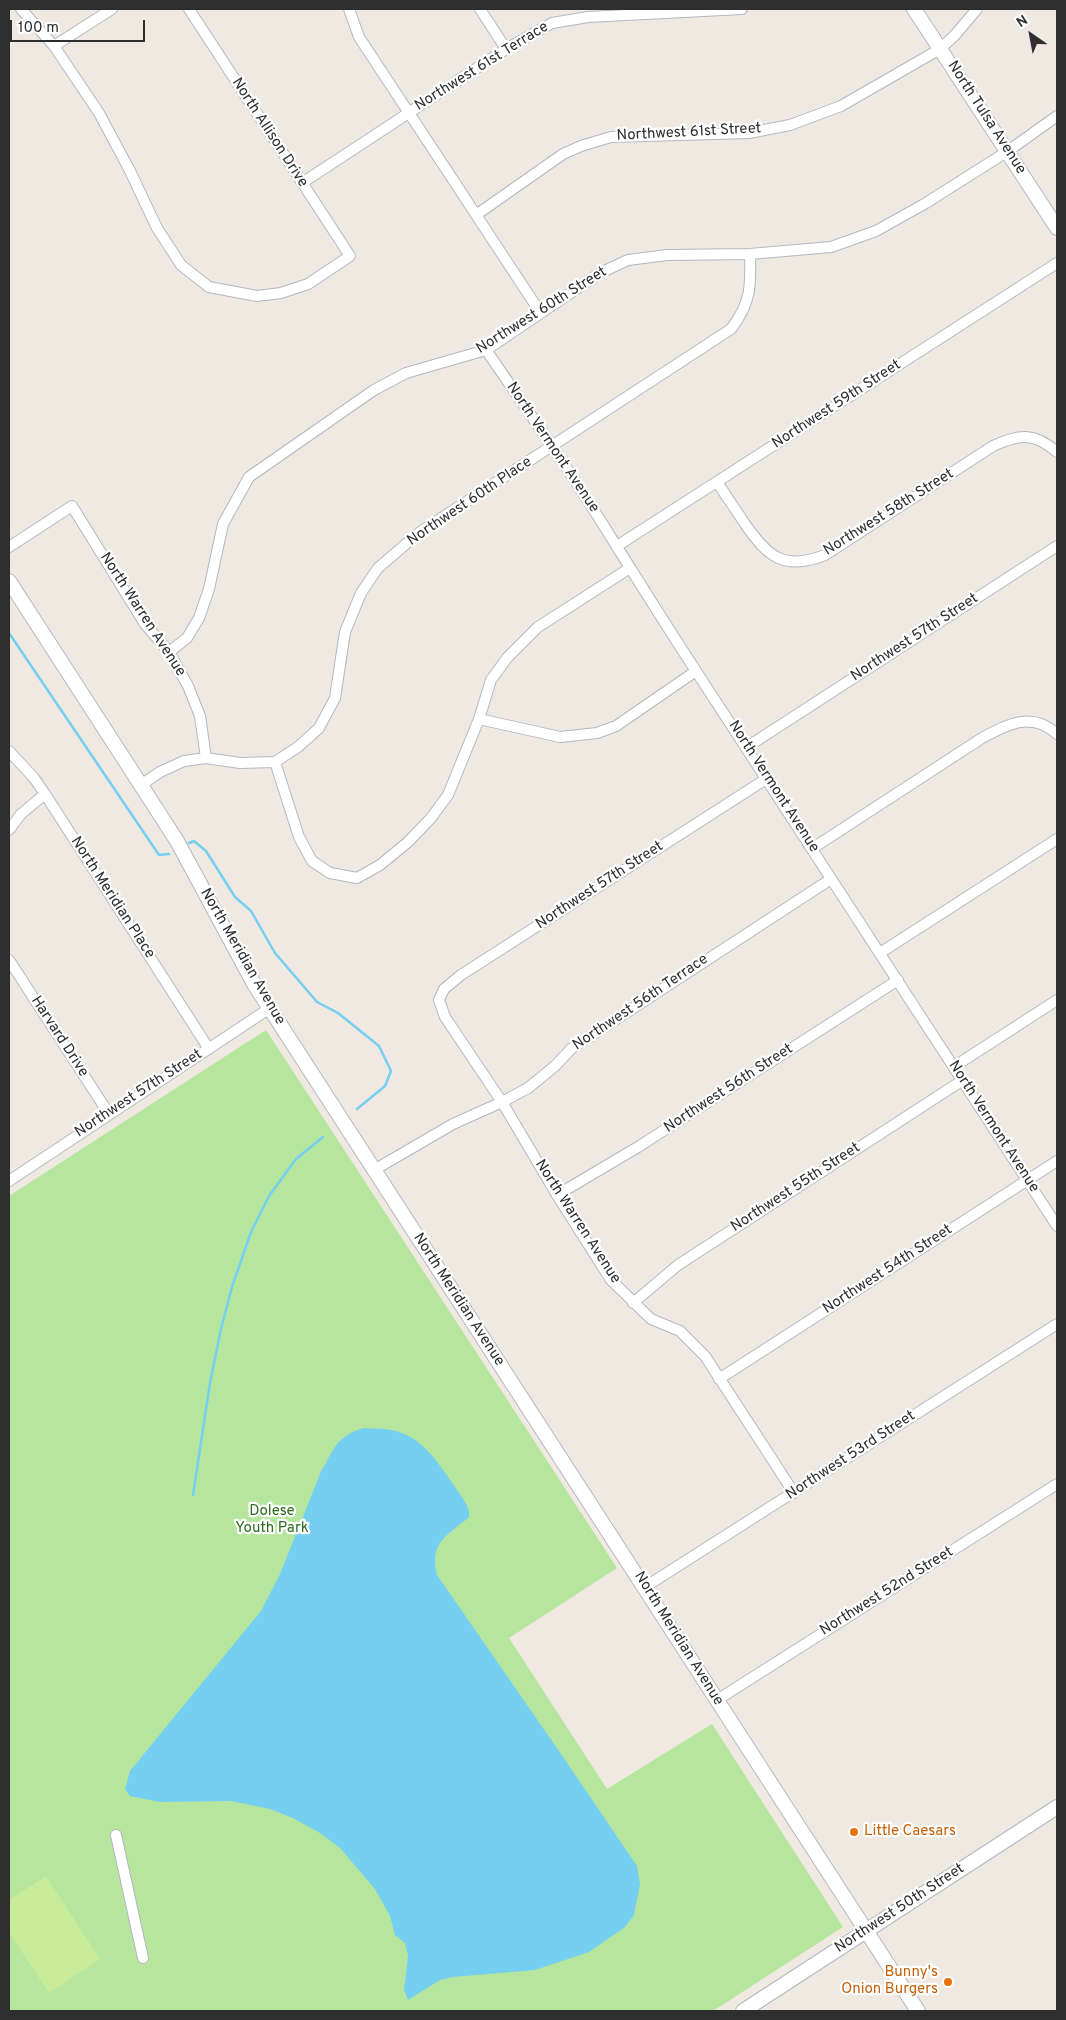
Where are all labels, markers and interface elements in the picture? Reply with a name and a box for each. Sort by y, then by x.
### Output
scale bar [12,10,148,42]
north arrow [1006,10,1056,60]
text: N [1014,12,1031,32]
street label: Northwest 61st Terrace [412,18,552,116]
text: 100 m [18,19,59,38]
street label: North Tulsa Avenue [943,58,1029,178]
street label: North Allison Drive [227,75,311,191]
street label: Northwest 61st Street [616,120,762,146]
street label: Northwest 60th Street [473,264,611,358]
street label: Northwest 59th Street [769,357,905,453]
street label: North Vermont Avenue [502,379,602,517]
street label: Northwest 60th Place [404,454,536,550]
street label: Northwest 58th Street [821,466,957,560]
street label: North Warren Avenue [95,550,189,680]
street label: Northwest 57th Street [848,590,982,686]
street label: North Vermont Avenue [724,718,822,856]
street label: North Meridian Place [66,834,158,962]
street label: Northwest 57th Street [533,838,667,934]
street label: North Meridian Avenue [196,886,288,1028]
street label: Northwest 56th Terrace [570,951,712,1055]
street label: Harvard Drive [26,993,92,1081]
street label: Northwest 56th Street [661,1041,797,1137]
street label: Northwest 57th Street [72,1046,206,1142]
street label: North Vermont Avenue [944,1058,1042,1196]
street label: Northwest 55th Street [728,1139,864,1237]
street label: North Warren Avenue [530,1157,624,1287]
street label: Northwest 54th Street [820,1221,956,1319]
street label: North Meridian Avenue [408,1230,508,1370]
street label: Northwest 53rd Street [783,1408,919,1504]
park label: Dolese Youth Park [235,1503,309,1538]
street label: Northwest 52nd Street [817,1544,957,1640]
street label: North Meridian Avenue [629,1569,727,1709]
place label: Little Caesars [864,1823,956,1841]
marker: Little Caesars [848,1826,860,1838]
street label: Northwest 50th Street [832,1860,968,1958]
place label: Bunny's Onion Burgers [841,1964,938,1999]
marker: Bunny's Onion Burgers [942,1976,954,1988]

